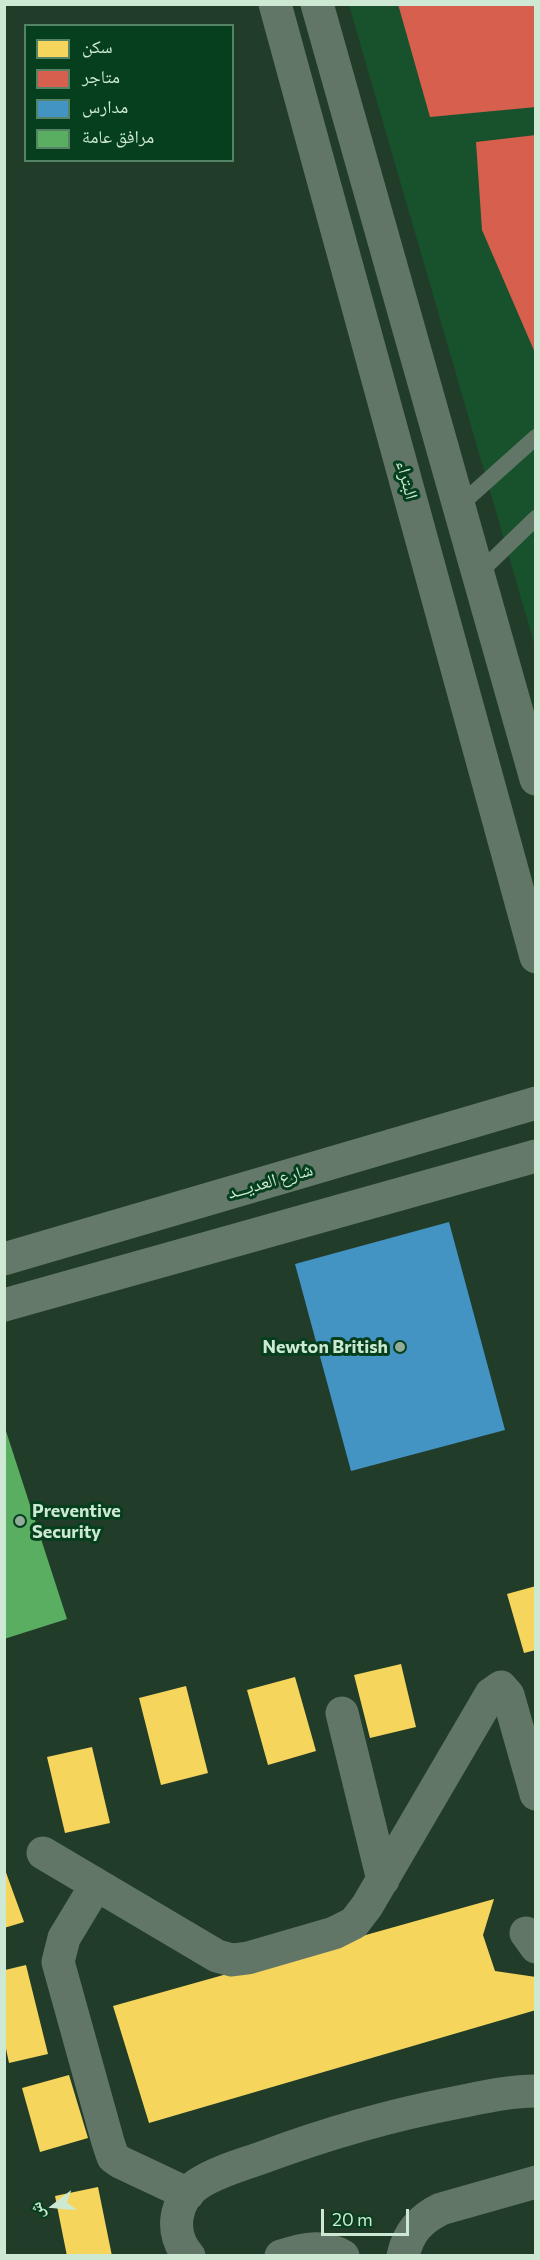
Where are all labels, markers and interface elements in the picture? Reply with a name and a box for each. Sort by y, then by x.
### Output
legend [24,24,234,162]
text: سكن [82,35,113,57]
text: متاجر [82,65,120,87]
text: مدارس [82,95,128,117]
text: مرافق عامة [82,125,154,147]
street label: البتراء [391,458,423,502]
street label: شارع العديـــد [225,1159,315,1203]
place label: Newton British [262,1336,388,1358]
marker: Newton British [393,1340,407,1354]
place label: Preventive Security [32,1500,121,1543]
marker: Preventive Security [13,1514,27,1528]
north arrow [24,2176,84,2236]
scale bar [324,2197,412,2235]
text: ش [25,2200,48,2222]
text: 20 m [332,2208,373,2230]

